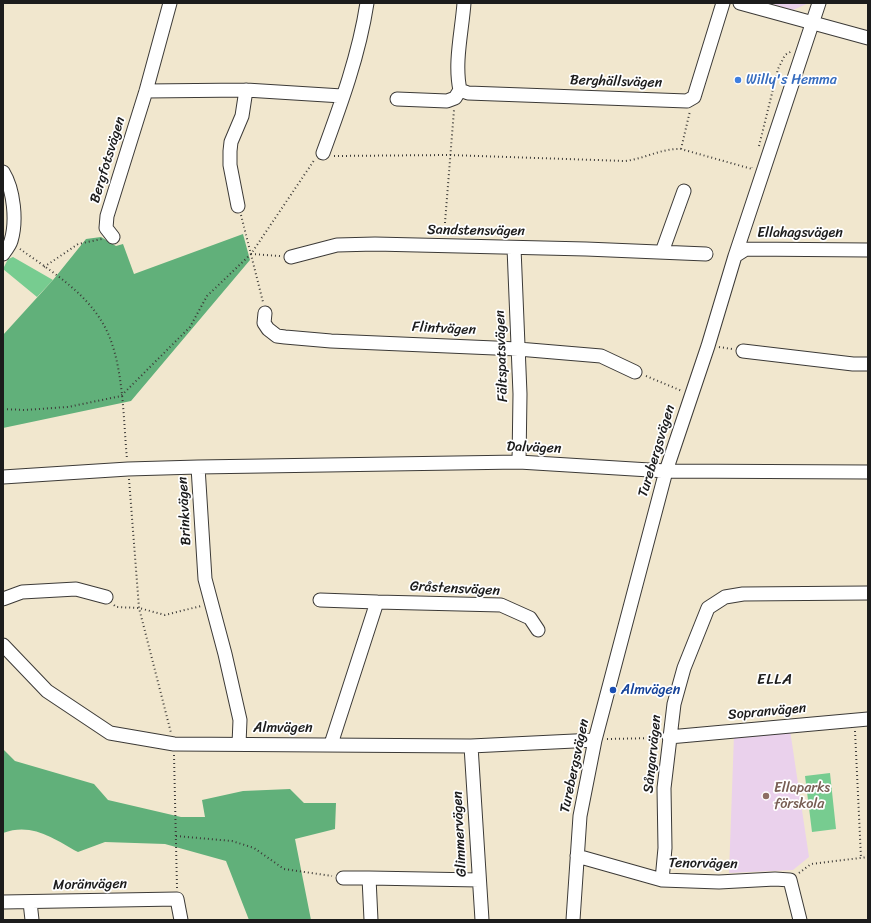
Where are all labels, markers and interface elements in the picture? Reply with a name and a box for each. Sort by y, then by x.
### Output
street label: Berghällsvägen [570,72,662,92]
place label: Willy's Hemma [746,72,837,88]
marker: Willy's Hemma [733,75,743,85]
street label: Bergfotsvägen [87,115,129,205]
street label: Sandstensvägen [427,222,525,240]
street label: Ellahagsvägen [757,225,843,241]
street label: Fältspatsvägen [492,310,512,402]
street label: Flintvägen [412,319,476,339]
street label: Turebergsvägen [635,403,679,499]
street label: Dalvägen [506,439,562,457]
street label: Brinkvägen [175,476,195,546]
street label: Gråstensvägen [410,578,500,600]
district label: ELLA [757,671,793,689]
place label: Almvägen [621,682,680,698]
marker: Almvägen [608,685,618,695]
street label: Sopranvägen [727,700,807,724]
street label: Sångarvägen [641,714,665,794]
street label: Turebergsvägen [557,717,593,815]
street label: Almvägen [253,720,313,736]
place label: Ellaparks förskola [774,780,830,812]
street label: Glimmervägen [449,791,471,877]
marker: Ellaparks förskola [761,791,771,801]
street label: Tenorvägen [668,855,738,873]
street label: Moränvägen [53,876,127,894]

